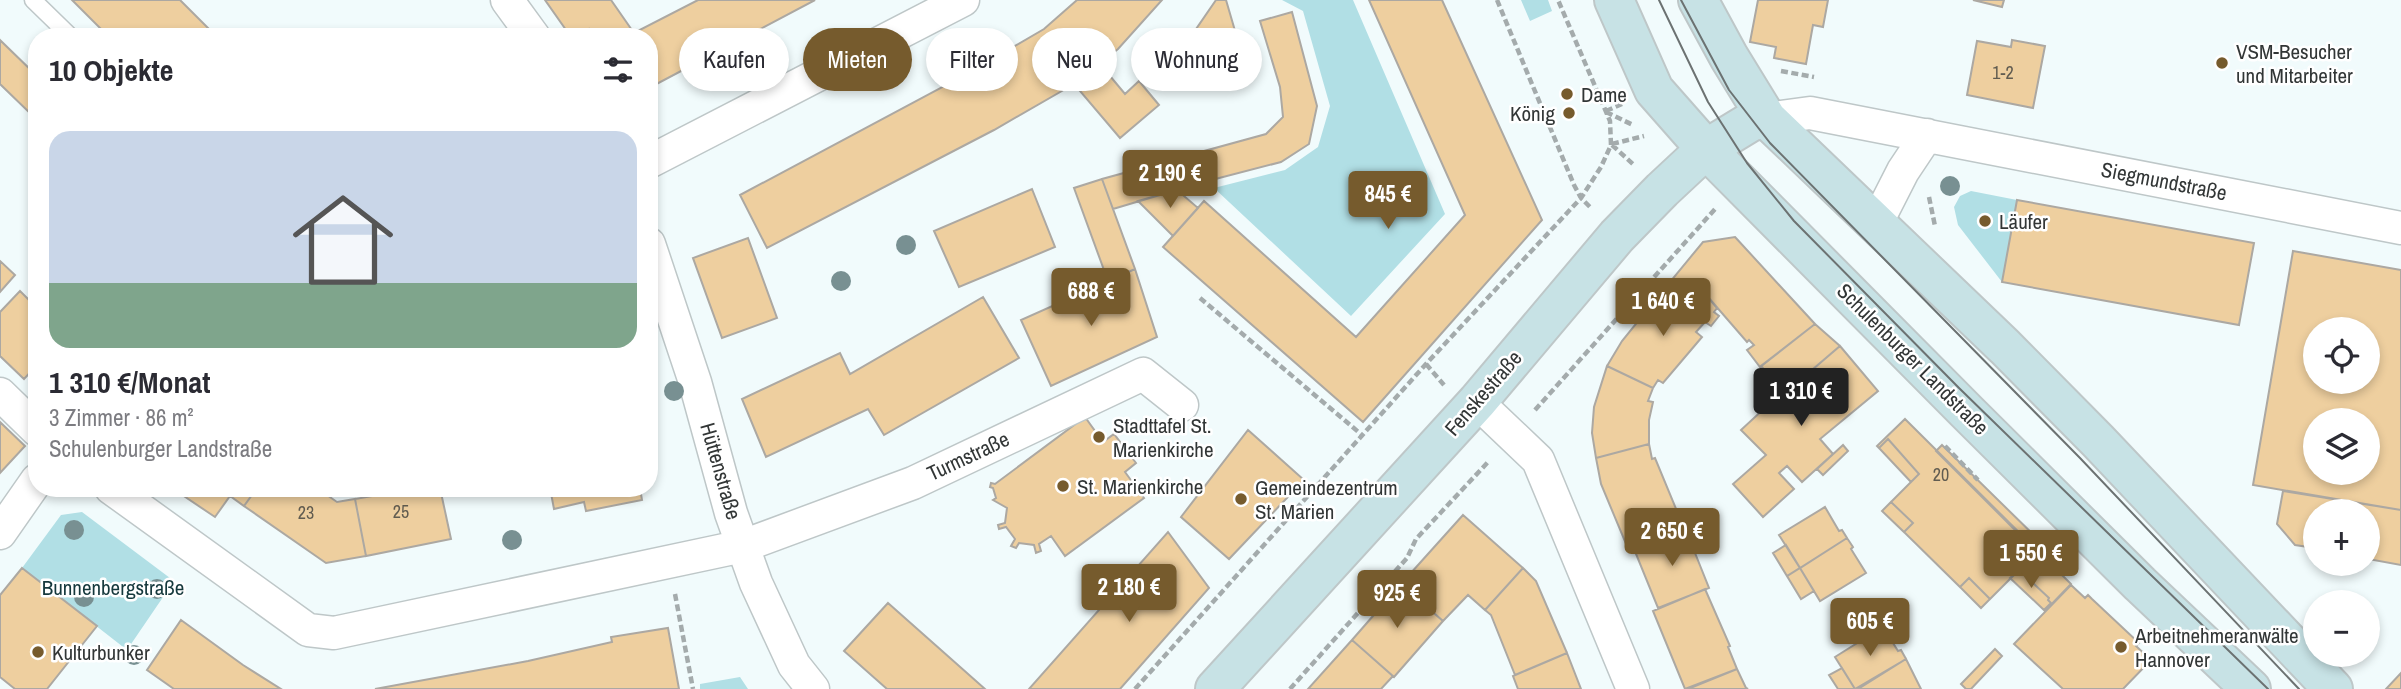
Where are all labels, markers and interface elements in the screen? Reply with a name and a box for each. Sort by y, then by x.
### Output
chip: Kaufen [679,28,789,91]
chip: Mieten [803,28,912,91]
chip: Filter [926,28,1018,91]
chip: Neu [1032,28,1117,91]
chip: Wohnung [1131,28,1262,91]
place label: VSM-Besucher und Mitarbeiter [2236,37,2353,90]
text: 10 Objekte [49,50,173,90]
icon: filters [599,51,637,89]
marker: VSM-Besucher und Mitarbeiter [2214,55,2230,71]
house number: 1-2 [1992,60,2014,85]
place label: Dame [1581,80,1627,109]
marker: Dame [1559,86,1575,102]
place label: König [1510,99,1555,128]
marker: König [1561,105,1577,121]
pin: 2 190 € [1105,150,1235,210]
street label: Siegmundstraße [2099,155,2229,207]
text: 2 190 € [1139,157,1201,188]
pin: 845 € [1339,172,1437,231]
icon: home [280,177,406,303]
text: 845 € [1364,178,1412,209]
place label: Läufer [1999,207,2048,236]
marker: Läufer [1977,213,1993,229]
pin: 688 € [1042,268,1140,328]
text: 688 € [1067,275,1115,306]
street label: Schulenburger Landstraße [1831,277,1995,441]
pin: 1 640 € [1598,278,1728,338]
text: 1 640 € [1632,285,1694,316]
map controls [2303,317,2380,667]
button: locate [2303,317,2380,394]
street label: Fenskestraße [1438,344,1528,442]
text: 1 310 €/Monat [49,362,210,402]
pin: 1 310 € [1736,368,1866,428]
text: 1 310 € [1770,375,1832,406]
text: 3 Zimmer · 86 m² [49,402,194,433]
button: layers [2303,408,2380,485]
place label: Stadttafel St. Marienkirche [1113,411,1214,464]
street label: Hüttenstraße [693,419,749,523]
street label: Turmstraße [922,424,1014,488]
marker: Stadttafel St. Marienkirche [1091,429,1107,445]
text: Schulenburger Landstraße [49,433,272,464]
house number: 20 [1933,462,1949,487]
place label: St. Marienkirche [1077,472,1203,501]
place label: Gemeindezentrum St. Marien [1255,473,1398,526]
marker: St. Marienkirche [1055,478,1071,494]
marker: Gemeindezentrum St. Marien [1233,491,1249,507]
house number: 25 [393,499,409,524]
button: + [2303,499,2380,576]
house number: 23 [298,500,314,525]
pin: 2 650 € [1607,508,1737,568]
text: 2 650 € [1641,515,1703,546]
pin: 1 550 € [1966,530,2096,590]
text: 1 550 € [2000,537,2062,568]
pin: 2 180 € [1064,564,1194,624]
pin: 925 € [1348,570,1446,630]
text: 2 180 € [1098,571,1160,602]
park label: Bunnenbergstraße [42,573,184,602]
text: 925 € [1373,577,1421,608]
button: − [2303,590,2380,667]
pin: 605 € [1821,598,1919,658]
text: 605 € [1846,605,1894,636]
place label: Arbeitnehmeranwälte Hannover [2134,621,2299,674]
place label: Kulturbunker [52,638,150,667]
marker: Arbeitnehmeranwälte Hannover [2113,639,2129,655]
marker: Kulturbunker [30,644,46,660]

